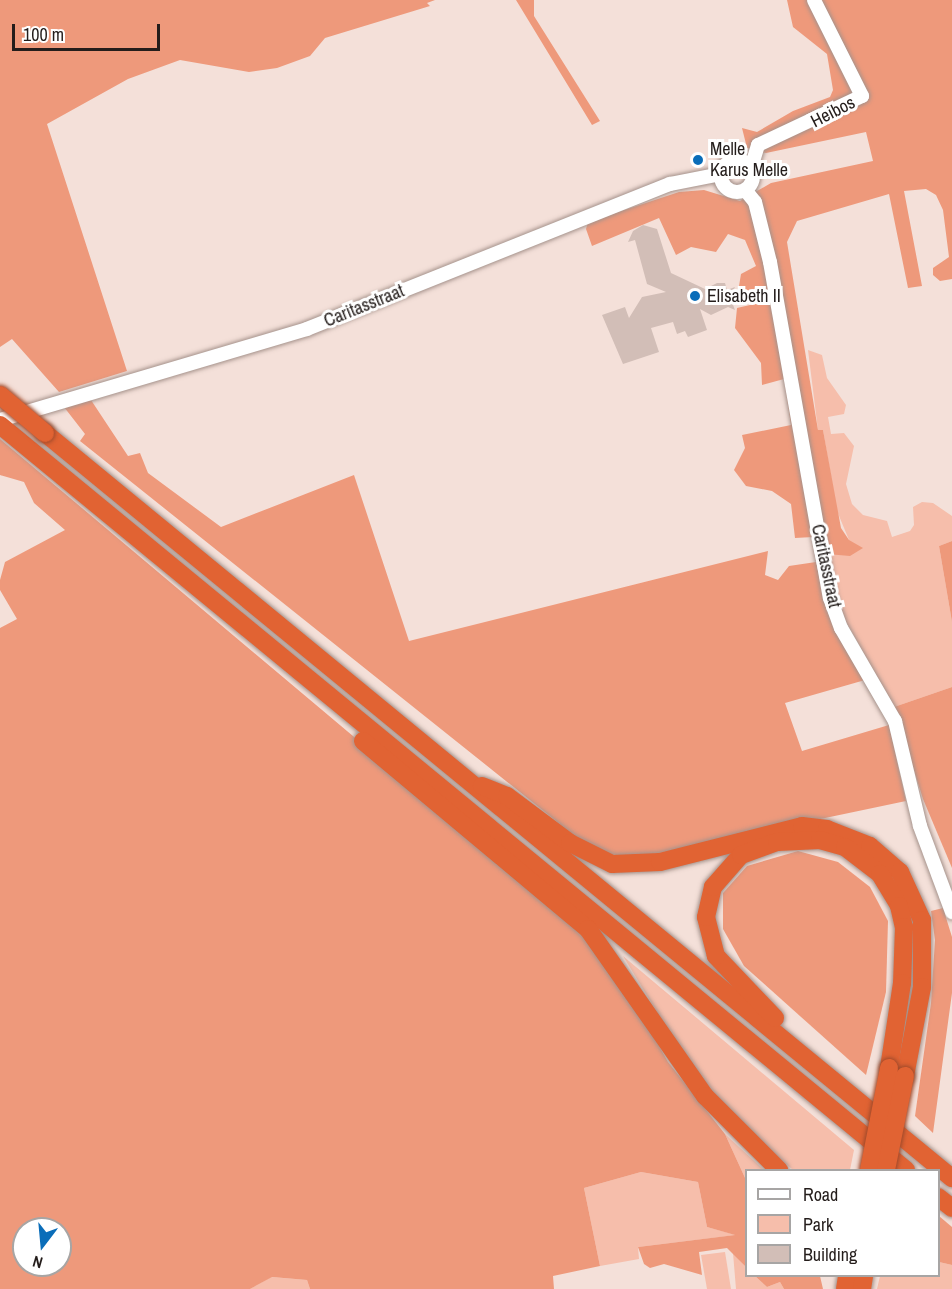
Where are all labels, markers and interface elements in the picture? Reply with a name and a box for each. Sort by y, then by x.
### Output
scale bar [15,12,164,50]
text: 100 m [23,22,64,47]
street label: Heibos [807,92,859,132]
place label: Melle Karus Melle [710,139,788,182]
marker: Melle Karus Melle [691,153,705,167]
street label: Caritasstraat [321,280,407,332]
place label: Elisabeth II [707,285,781,307]
marker: Elisabeth II [688,289,702,303]
street label: Caritasstraat [807,522,845,610]
legend [745,1169,940,1277]
text: Road [803,1182,838,1207]
text: Park [803,1212,833,1237]
north arrow [12,1217,72,1277]
text: Building [803,1242,857,1267]
text: N [30,1251,45,1274]

